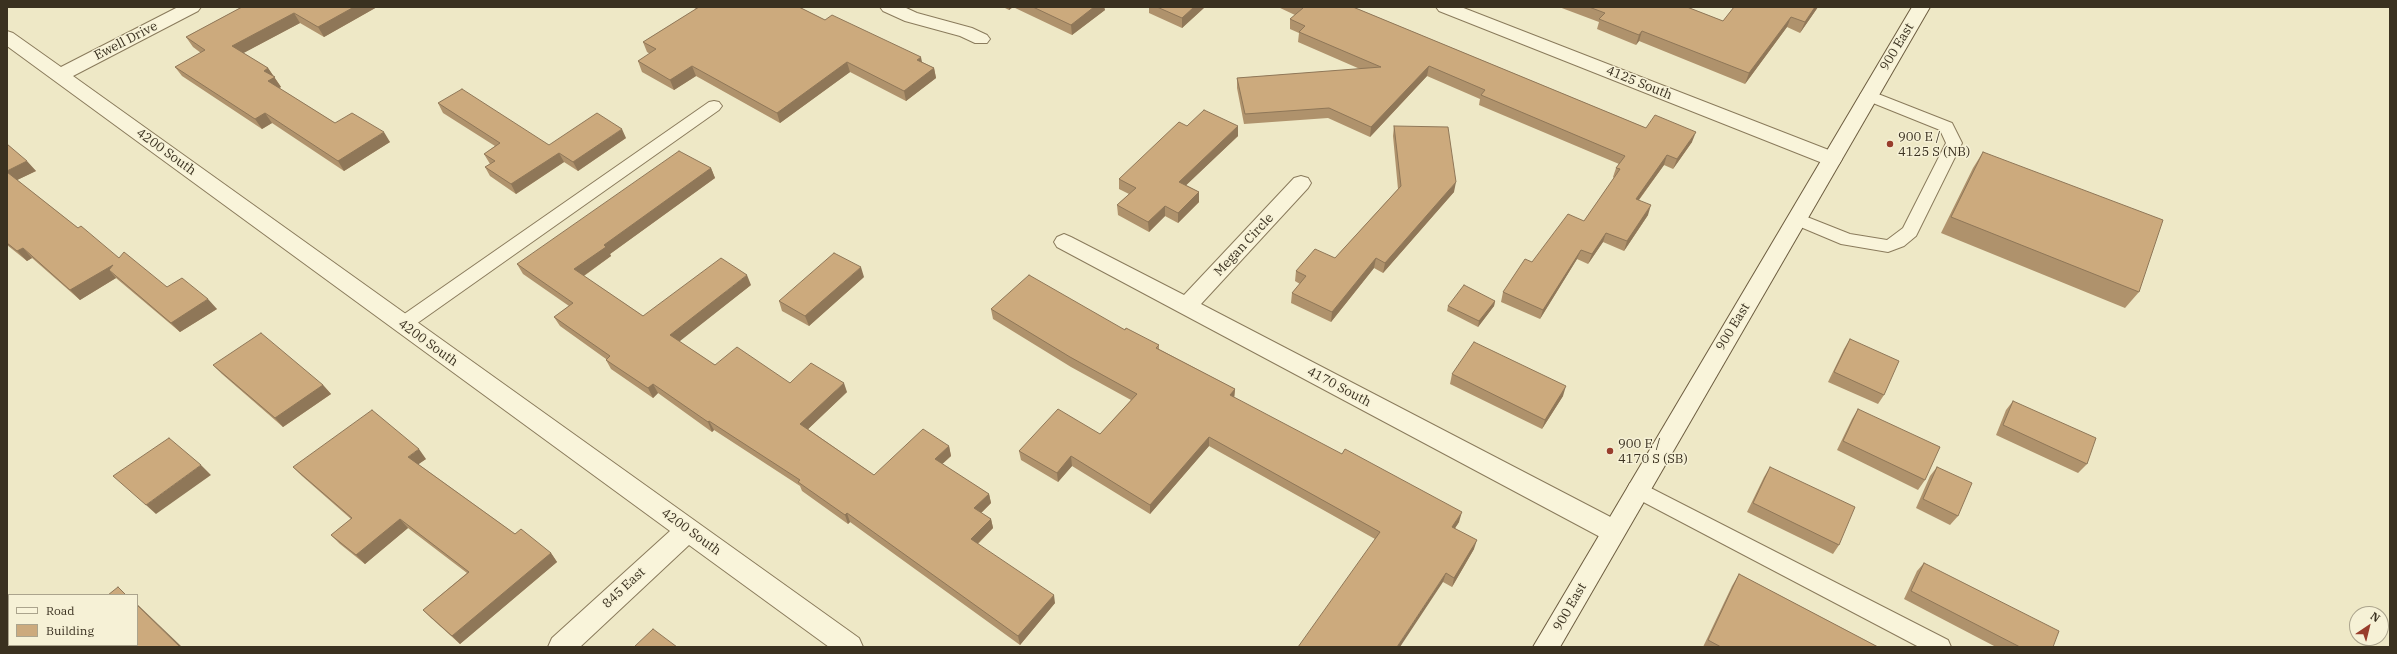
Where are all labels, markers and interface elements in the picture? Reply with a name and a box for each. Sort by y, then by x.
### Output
street label: Ewell Drive [92,18,160,64]
street label: 900 East [1877,20,1917,74]
street label: 4125 South [1604,63,1674,103]
street label: 4200 South [133,125,199,179]
place label: 900 E / 4125 S (NB) [1898,129,1970,160]
marker: 900 E / 4125 S (NB) [1885,139,1895,149]
street label: Megan Circle [1211,211,1277,279]
street label: 900 East [1713,300,1753,354]
street label: 4200 South [395,316,461,370]
street label: 4170 South [1304,364,1374,410]
place label: 900 E / 4170 S (SB) [1618,436,1688,467]
marker: 900 E / 4170 S (SB) [1605,446,1615,456]
street label: 4200 South [658,505,724,559]
street label: 845 East [599,564,649,612]
street label: 900 East [1550,580,1590,634]
legend [8,594,138,646]
text: Road [46,603,75,618]
north arrow [2349,606,2389,646]
text: N [2368,609,2383,625]
text: Building [46,623,94,638]

